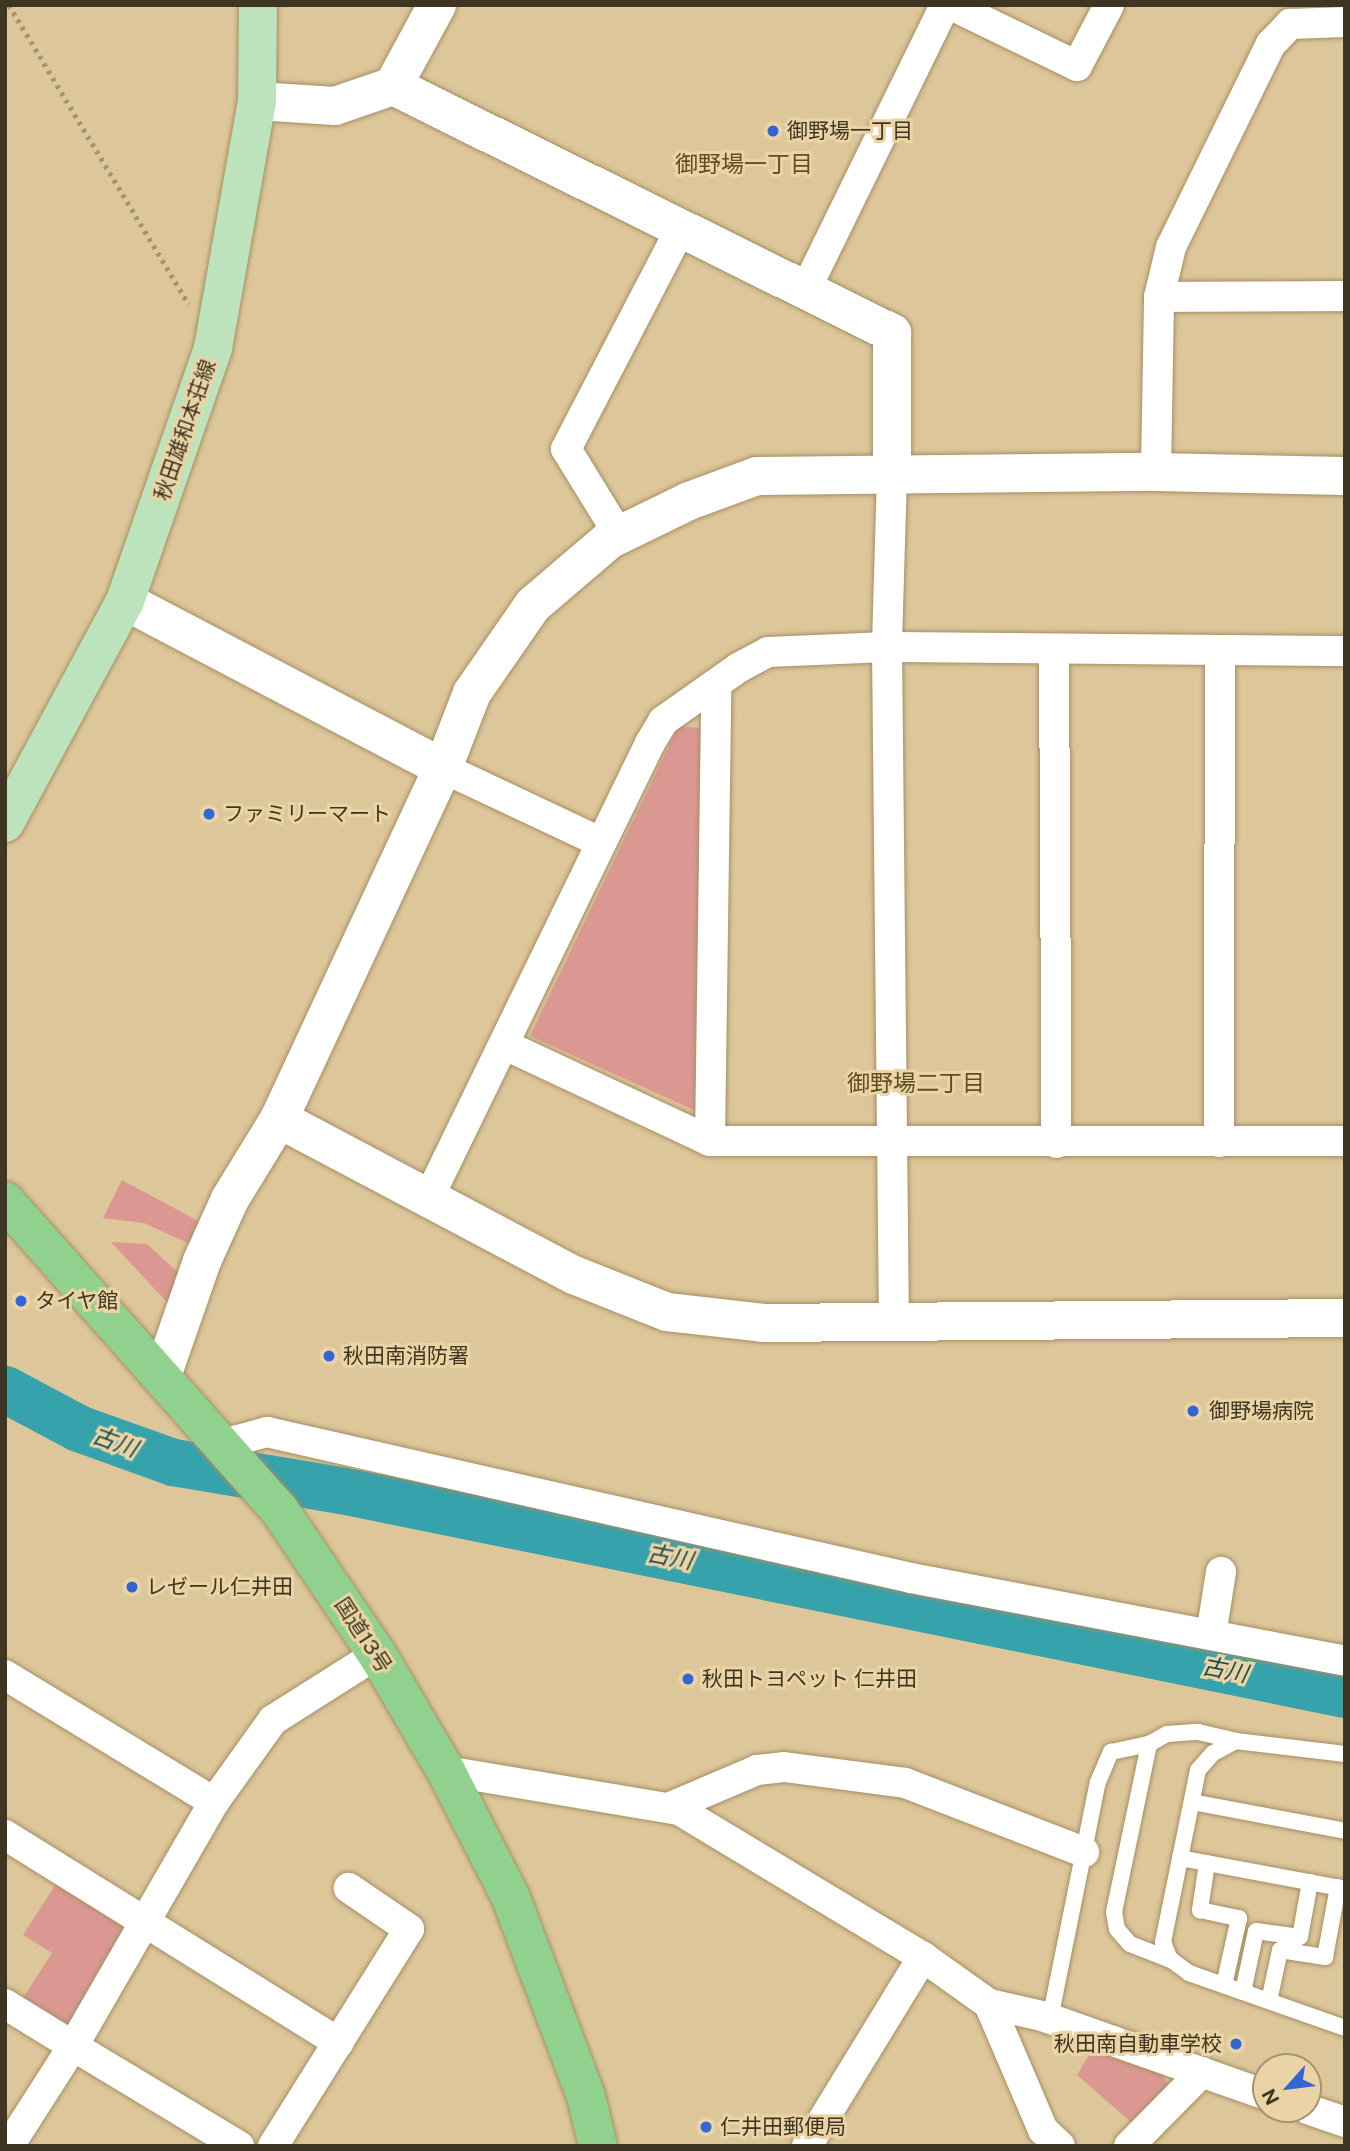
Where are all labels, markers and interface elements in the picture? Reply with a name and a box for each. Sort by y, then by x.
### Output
place label: 御野場一丁目 [787,118,913,144]
marker: 御野場一丁目 [765,123,781,139]
district label: 御野場一丁目 [675,150,813,178]
street label: 秋田雄和本荘線 [149,356,221,504]
place label: ファミリーマート [223,801,391,827]
marker: ファミリーマート [201,806,217,822]
district label: 御野場二丁目 [847,1069,985,1097]
place label: タイヤ館 [35,1288,119,1314]
marker: タイヤ館 [13,1293,29,1309]
place label: 秋田南消防署 [343,1343,469,1369]
marker: 秋田南消防署 [321,1348,337,1364]
place label: 御野場病院 [1209,1398,1314,1424]
marker: 御野場病院 [1183,1401,1203,1421]
water label: 古川 [89,1421,141,1463]
water label: 古川 [645,1539,695,1575]
place label: レゼール仁井田 [146,1574,293,1600]
marker: レゼール仁井田 [124,1579,140,1595]
street label: 国道13号 [329,1593,397,1677]
water label: 古川 [1200,1652,1250,1688]
place label: 秋田トヨペット 仁井田 [702,1666,917,1692]
marker: 秋田トヨペット 仁井田 [680,1671,696,1687]
place label: 秋田南自動車学校 [1054,2031,1222,2057]
marker: 秋田南自動車学校 [1228,2036,1244,2052]
north arrow [1252,2053,1322,2123]
text: N [1257,2085,1283,2109]
place label: 仁井田郵便局 [720,2114,846,2140]
marker: 仁井田郵便局 [698,2119,714,2135]

